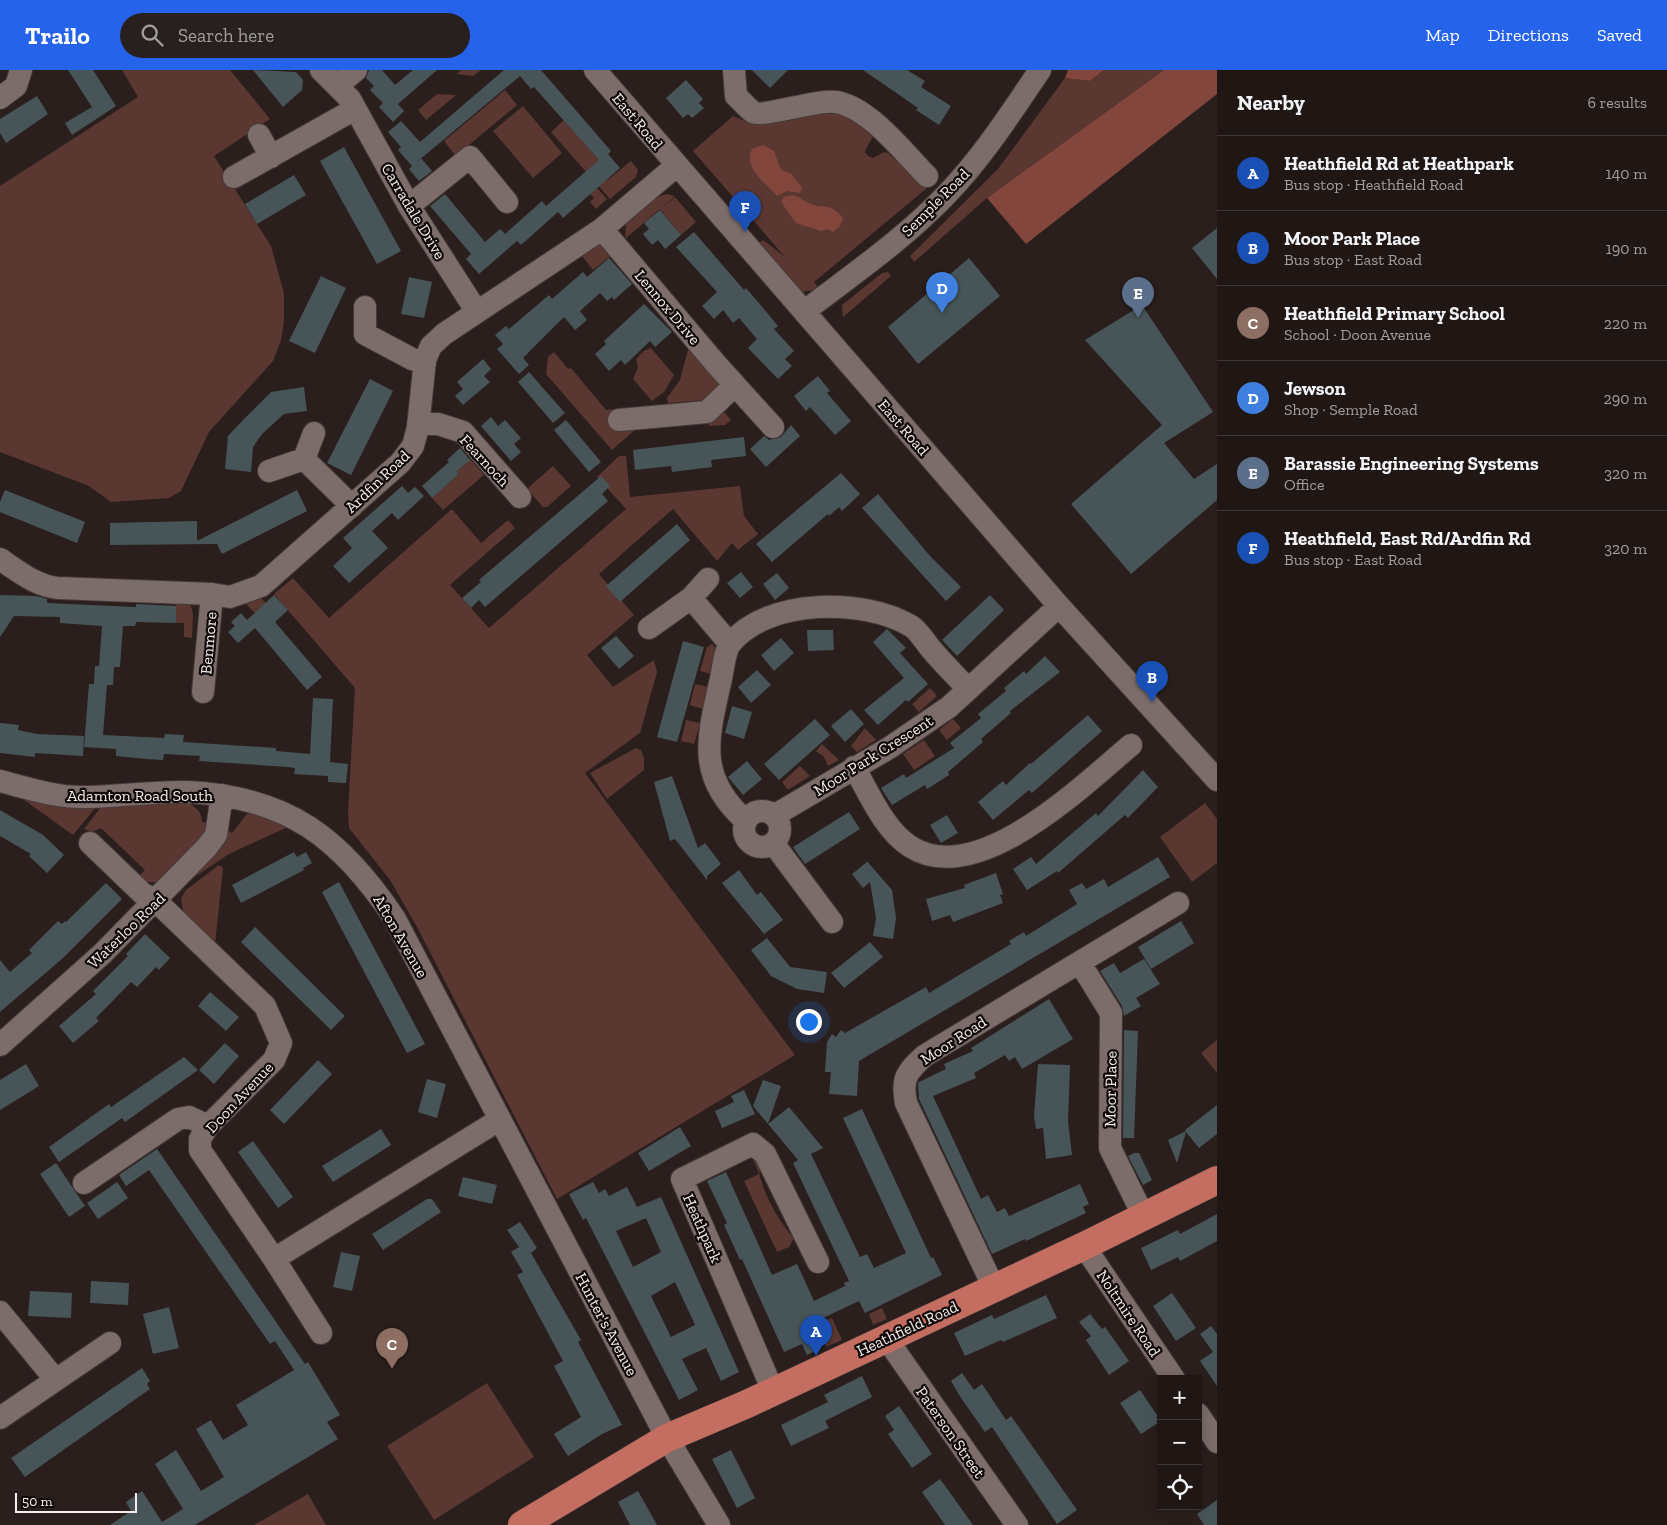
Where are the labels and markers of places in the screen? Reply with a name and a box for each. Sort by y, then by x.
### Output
pin: F [729,191,761,232]
pin: D [926,272,958,313]
pin: E [1122,277,1154,318]
pin: B [1136,661,1168,702]
pin: A [800,1315,832,1356]
pin: C [376,1328,408,1369]

